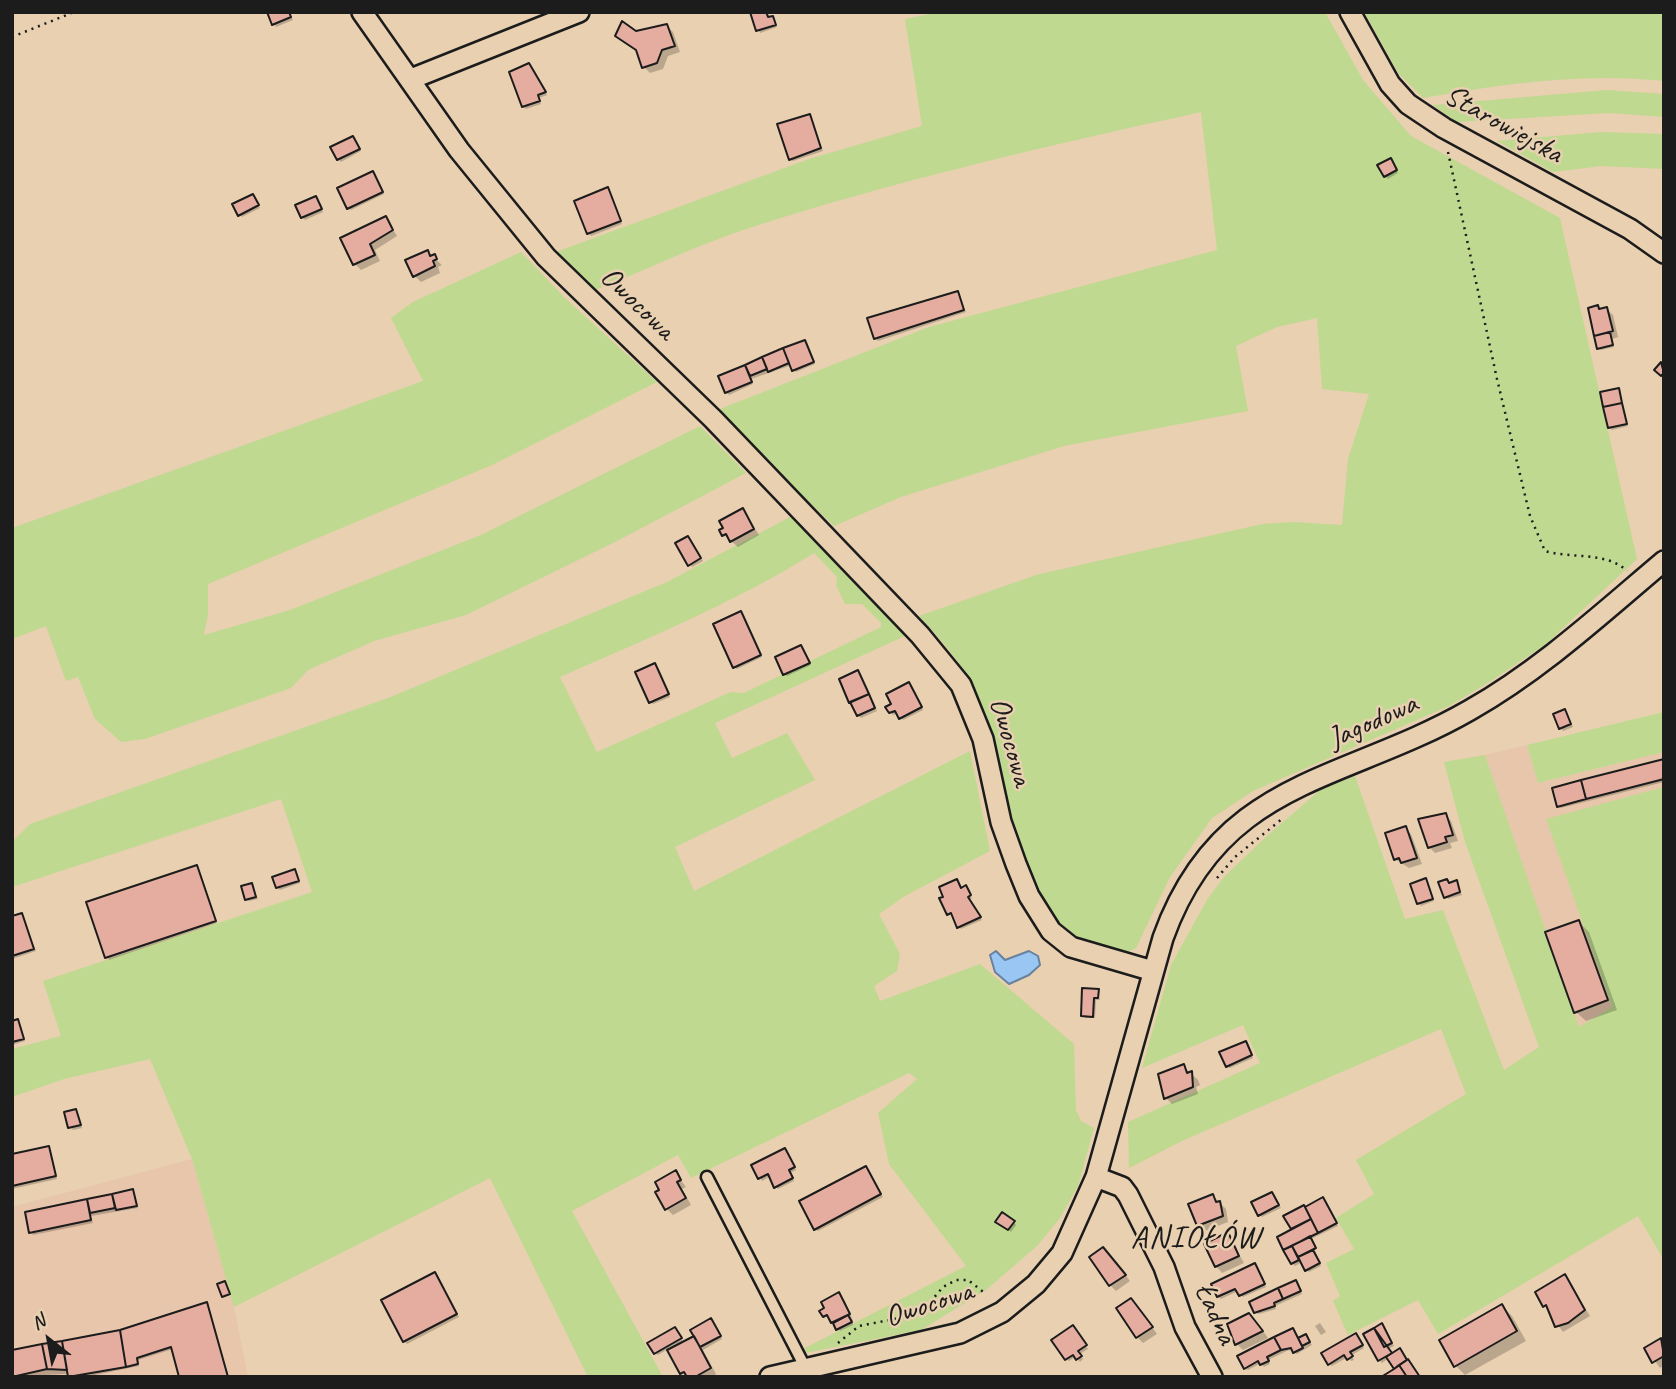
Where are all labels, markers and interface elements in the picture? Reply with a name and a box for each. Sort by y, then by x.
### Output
street label: Starowiejska [1438,78,1568,172]
street label: Owocowa [592,260,682,348]
street label: Jagodowa [1323,686,1423,758]
street label: Owocowa [980,694,1040,790]
district label: ANIOŁÓW [1132,1220,1260,1258]
street label: Owocowa [881,1274,977,1336]
street label: Ładna [1186,1278,1244,1350]
north arrow [14,1305,84,1375]
text: N [27,1309,49,1335]

